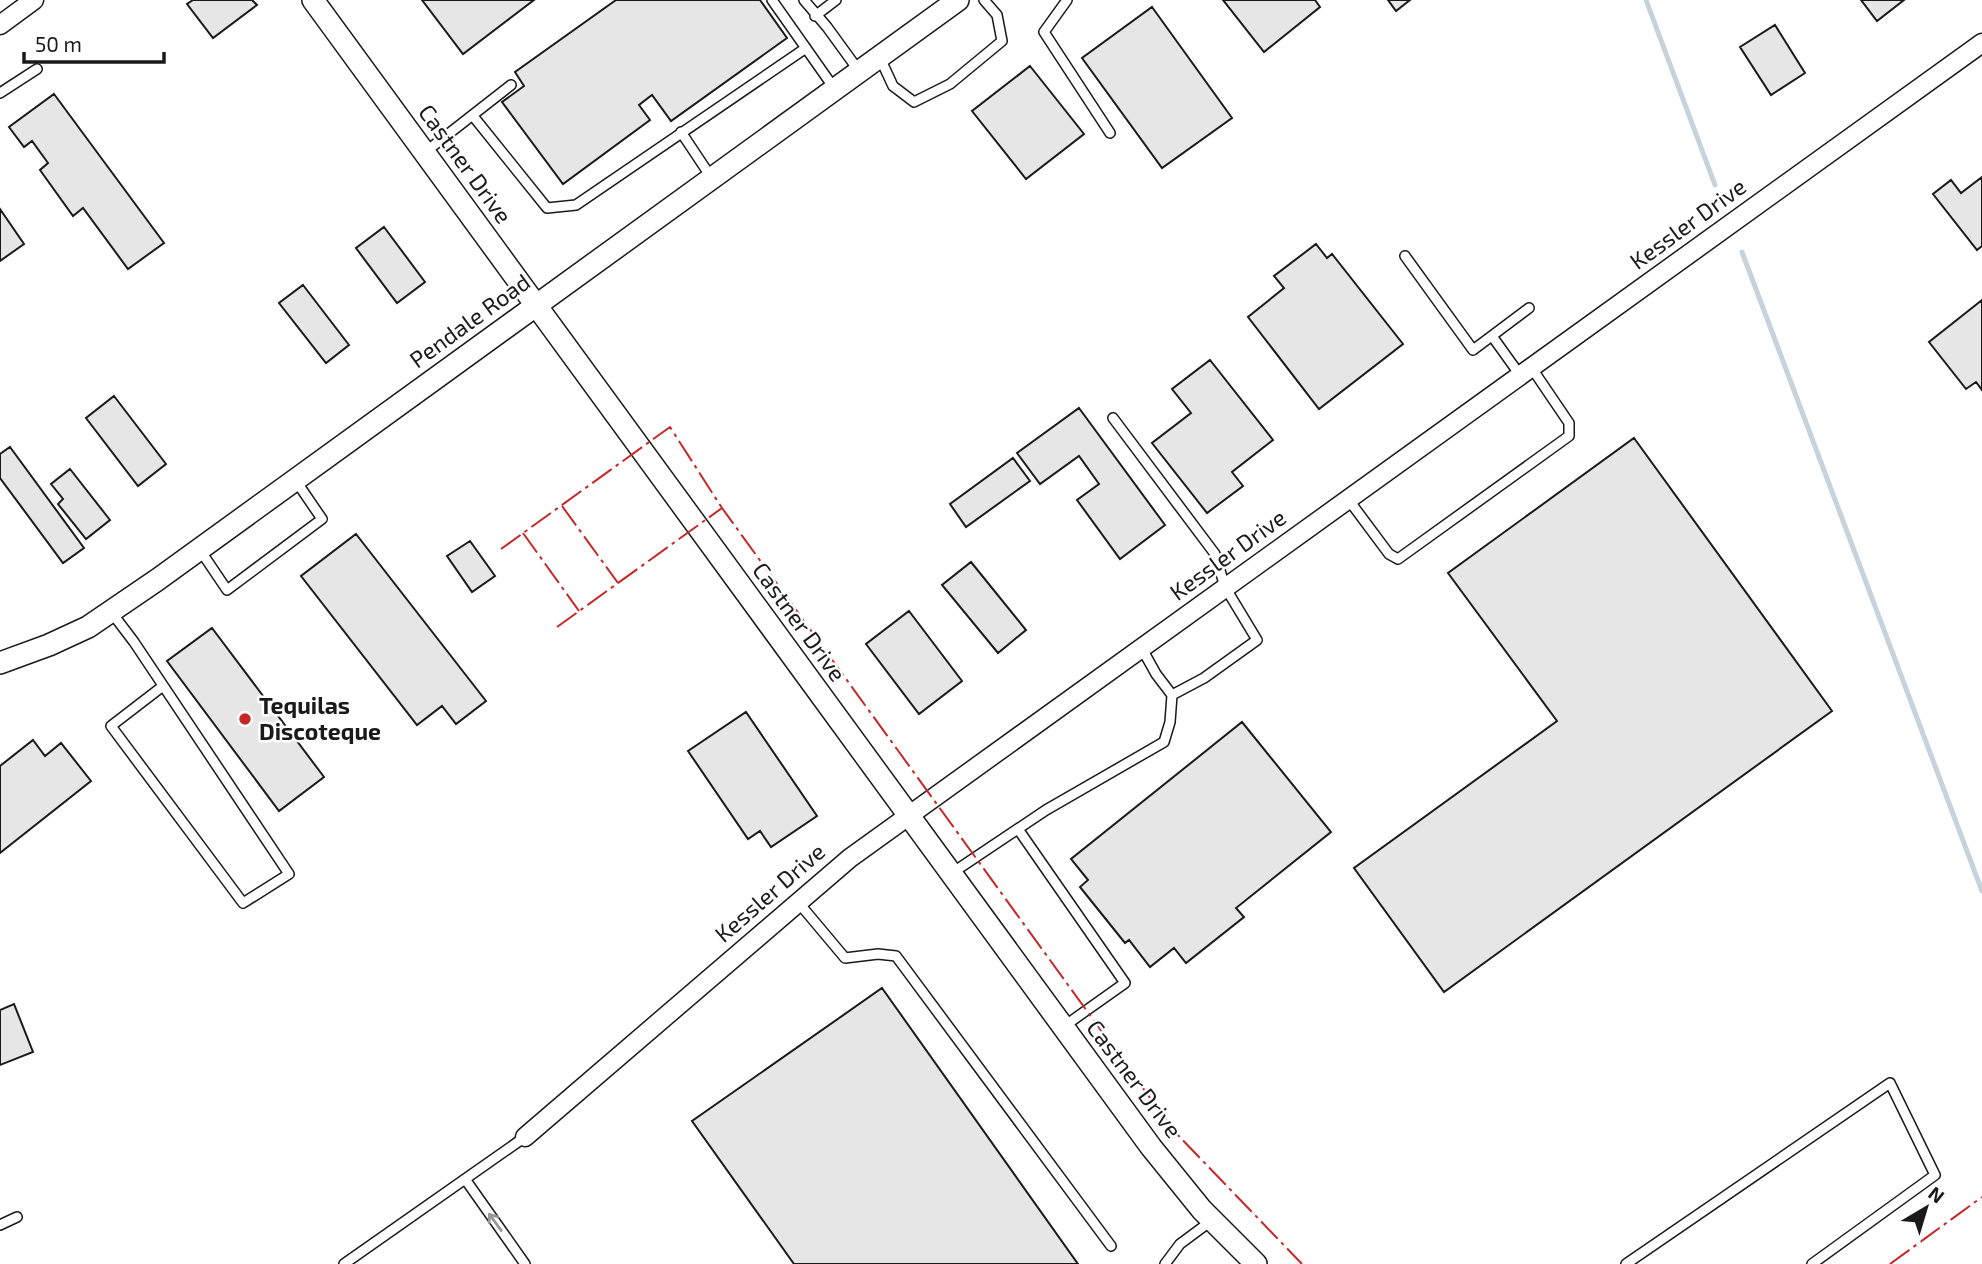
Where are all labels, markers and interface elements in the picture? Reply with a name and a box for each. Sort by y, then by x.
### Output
scale bar [24,21,164,65]
text: 50 m [35,31,82,56]
street label: Castner Drive [413,98,518,228]
street label: Kessler Drive [1624,172,1751,275]
street label: Pendale Road [404,267,535,373]
street label: Kessler Drive [1164,503,1291,606]
street label: Castner Drive [747,556,852,686]
place label: Tequilas Discoteque [259,691,381,745]
marker: Tequilas Discoteque [237,711,253,727]
street label: Kessler Drive [709,837,830,948]
street label: Castner Drive [1081,1014,1188,1143]
north arrow [1891,1173,1961,1243]
text: N [1924,1181,1949,1207]
one-way arrow [488,1213,502,1232]

